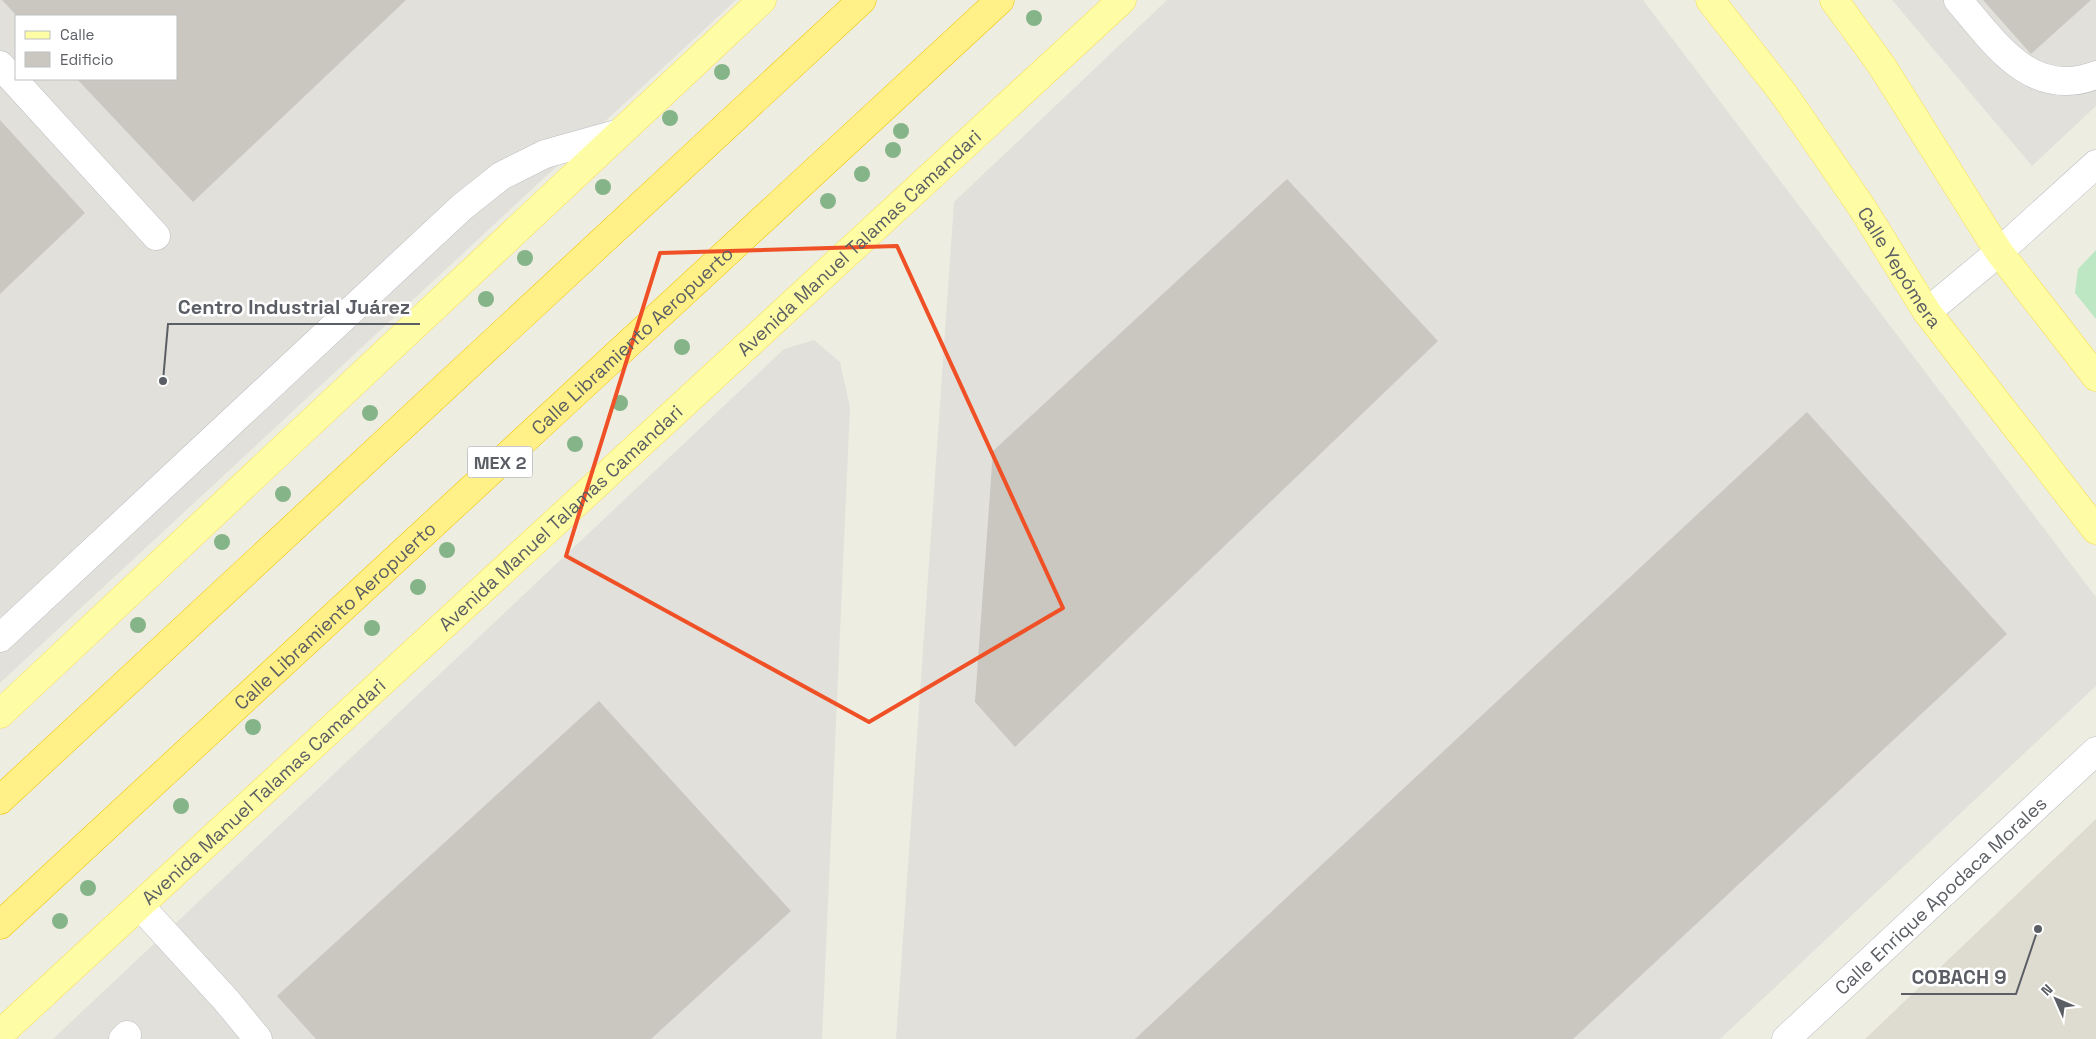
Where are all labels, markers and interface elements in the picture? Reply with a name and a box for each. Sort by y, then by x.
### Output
legend [15,15,178,80]
text: Calle [60,25,95,44]
text: Edificio [60,50,114,69]
street label: Avenida Manuel Talamas Camandari [732,124,986,361]
street label: Calle Yepómera [1852,202,1947,333]
street label: Calle Libramiento Aeropuerto [526,241,738,440]
callout: Centro Industrial Juárez [168,289,420,324]
text: Centro Industrial Juárez [178,294,410,320]
street label: Avenida Manuel Talamas Camandari [433,399,688,636]
road number: MEX 2 [468,447,532,478]
street label: Calle Libramiento Aeropuerto [228,516,441,715]
street label: Avenida Manuel Talamas Camandari [136,673,391,910]
street label: Calle Enrique Apodaca Morales [1829,791,2052,1000]
callout: COBACH 9 [1901,959,2016,994]
text: COBACH 9 [1911,964,2007,990]
north arrow [2031,974,2081,1024]
text: N [2037,980,2056,999]

